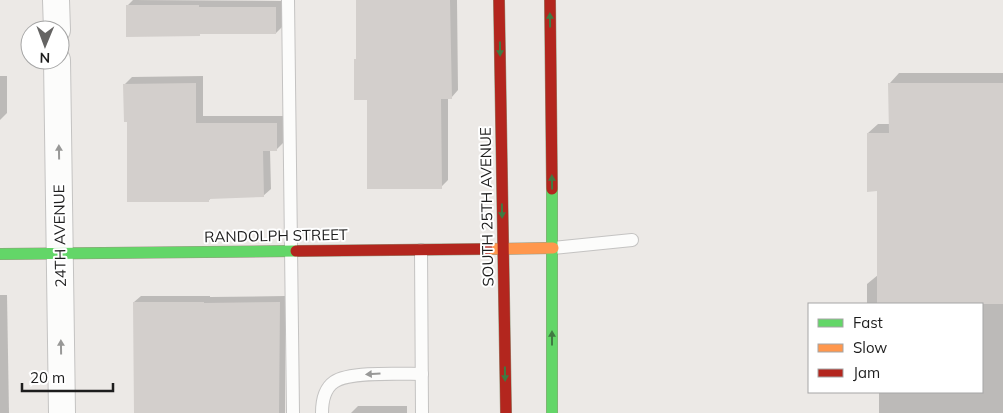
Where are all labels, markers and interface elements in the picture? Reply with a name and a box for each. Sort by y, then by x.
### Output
one-way arrow [546,11,554,27]
north arrow [20,20,70,70]
one-way arrow [496,41,504,57]
text: N [39,49,50,67]
street label: SOUTH 25TH AVENUE [476,127,497,287]
one-way arrow [55,144,63,160]
one-way arrow [548,174,556,190]
street label: 24TH AVENUE [49,184,70,288]
one-way arrow [498,203,506,219]
street label: RANDOLPH STREET [204,225,348,246]
legend [808,303,983,393]
text: Fast [853,313,883,332]
one-way arrow [548,330,556,346]
text: Slow [853,338,887,357]
one-way arrow [57,339,65,355]
scale bar [22,360,114,392]
text: Jam [853,363,880,382]
one-way arrow [502,366,510,382]
text: 20 m [30,368,65,387]
one-way arrow [365,371,381,379]

